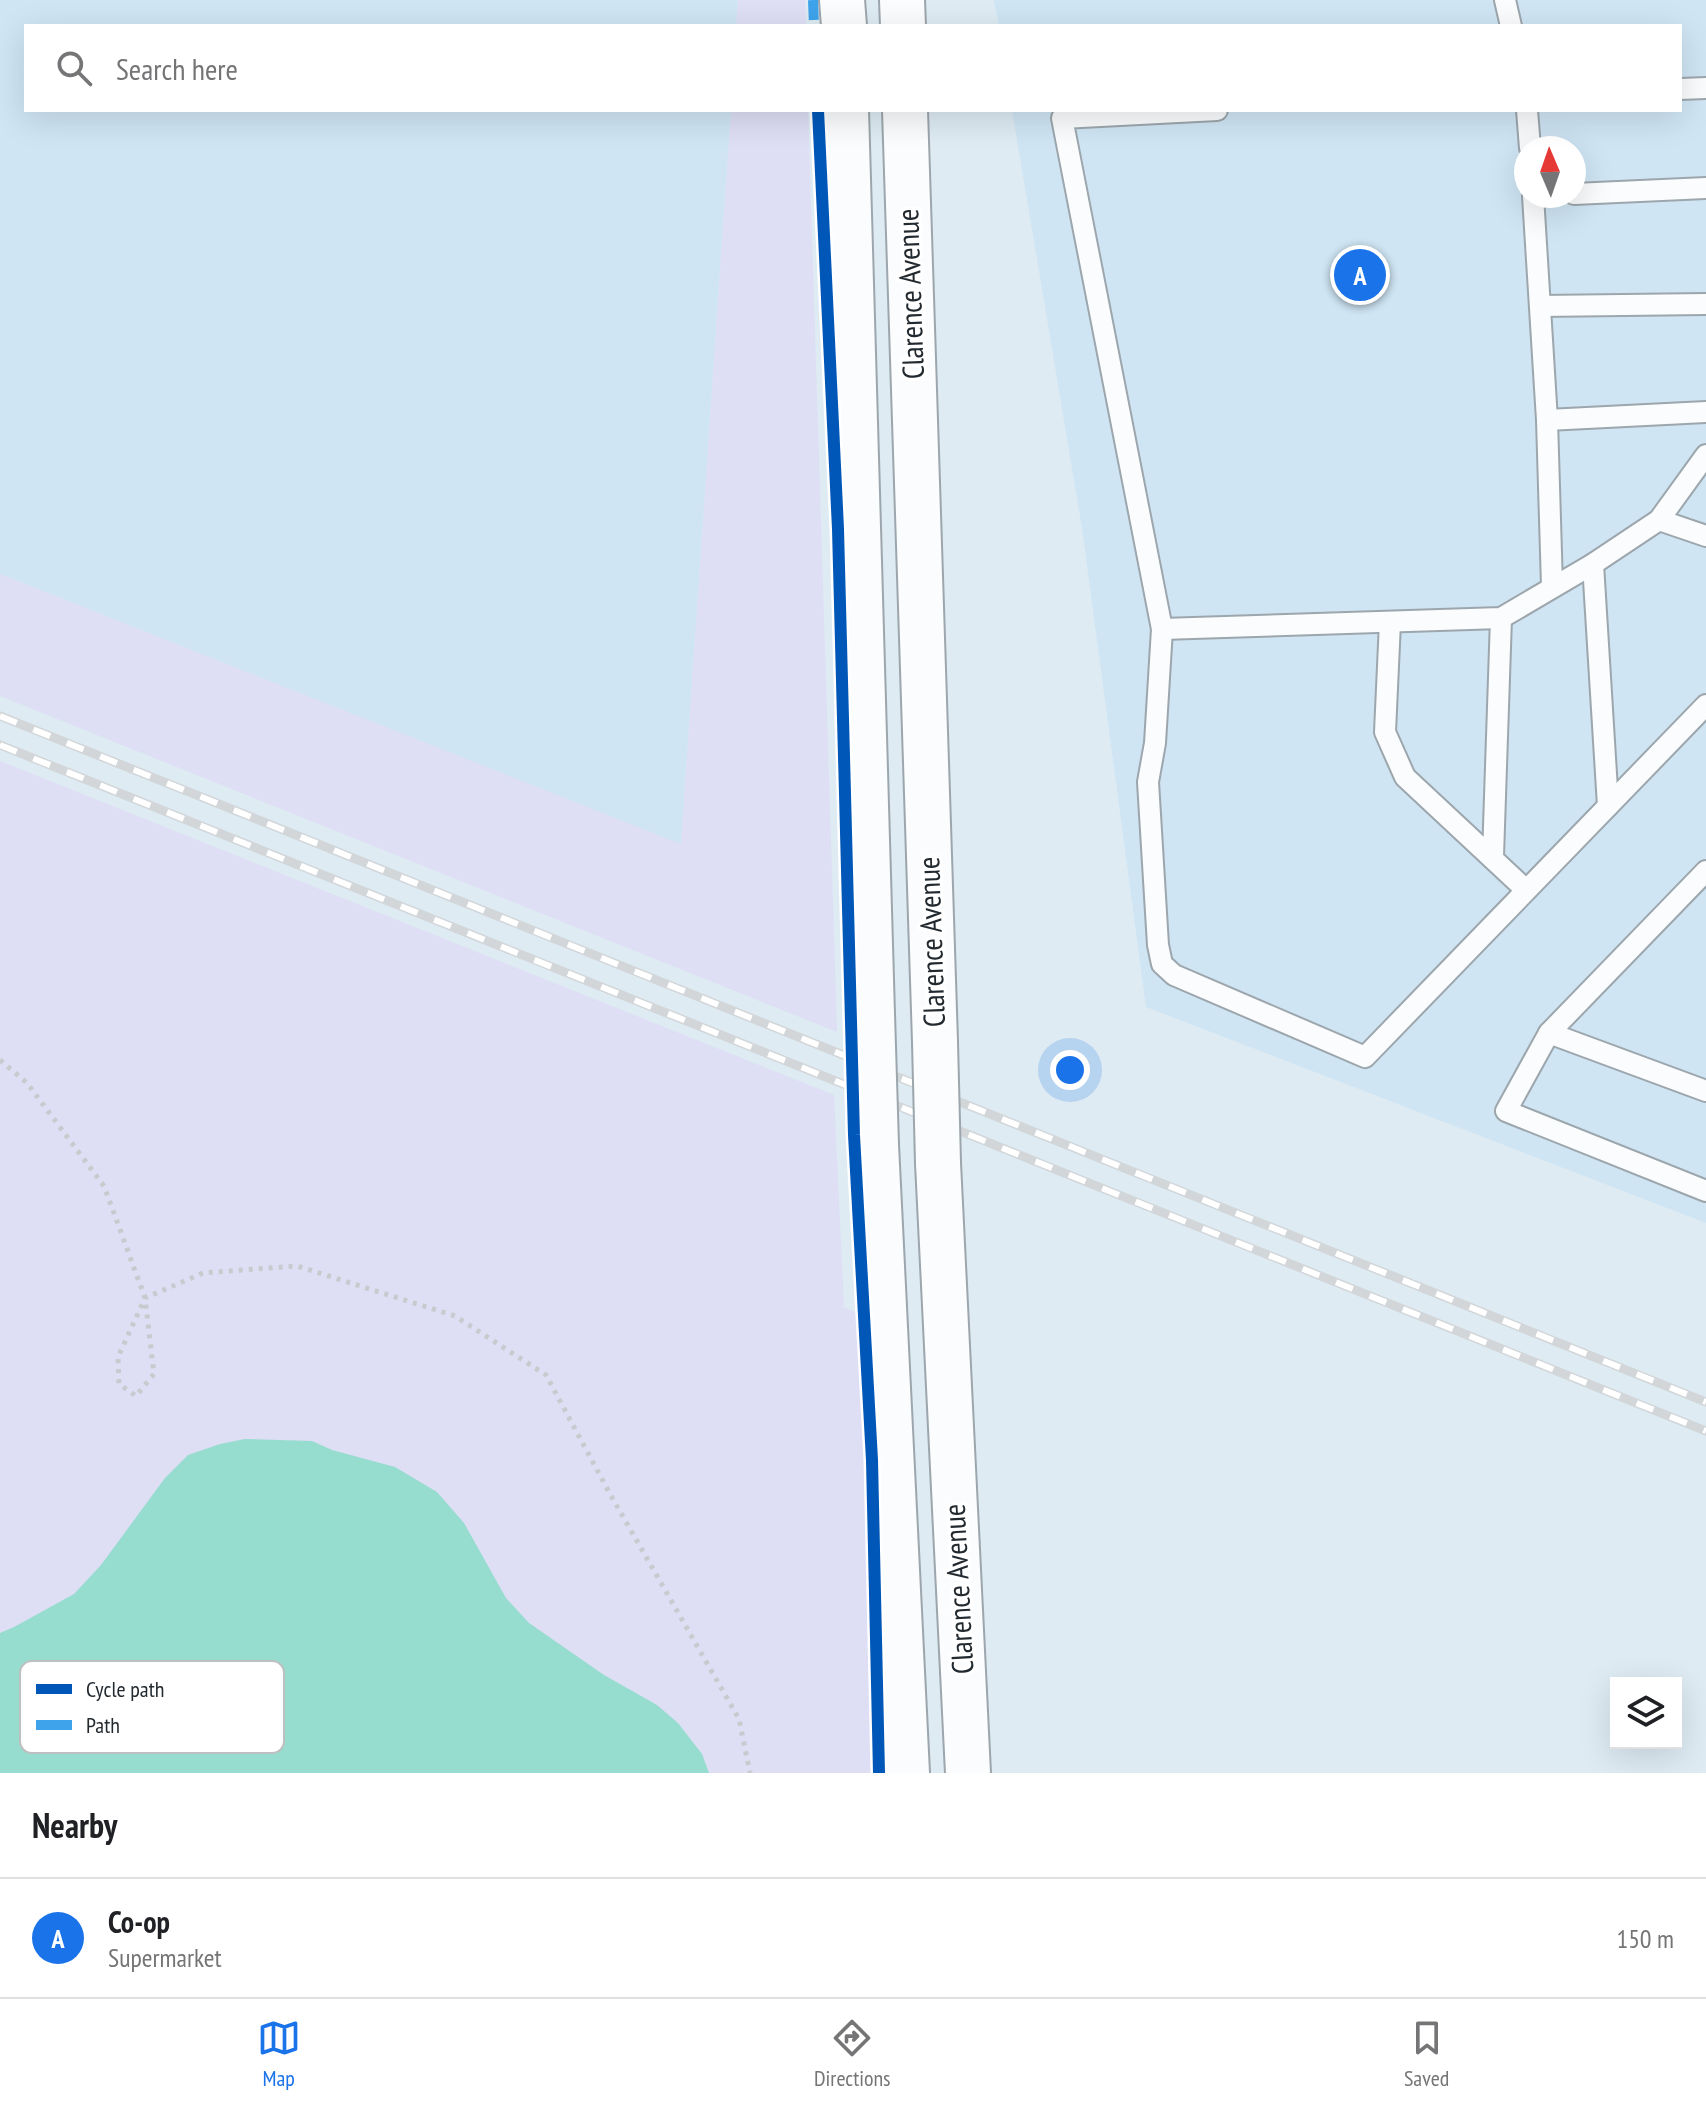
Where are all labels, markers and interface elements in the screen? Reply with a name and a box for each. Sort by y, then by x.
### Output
search box [24,24,1682,112]
icon: search [52,46,96,90]
text: Search here [116,49,238,88]
north arrow [1514,136,1586,208]
street label: Clarence Avenue [887,208,932,380]
pin: A [1334,245,1386,305]
street label: Clarence Avenue [908,856,953,1028]
your location [1050,1050,1090,1090]
street label: Clarence Avenue [934,1503,981,1675]
legend [20,1661,284,1753]
text: Cycle path [86,1675,164,1703]
map controls [1610,1677,1682,1749]
button: layers [1610,1677,1682,1749]
text: Path [86,1711,120,1739]
text: Nearby [32,1803,117,1847]
text: Co-op [108,1902,170,1941]
text: A [51,1922,65,1955]
text: 150 m [1616,1922,1674,1955]
text: Supermarket [108,1941,222,1974]
tab: Map [257,2016,301,2092]
tab: Directions [814,2016,891,2092]
tab: Saved [1404,2016,1449,2092]

